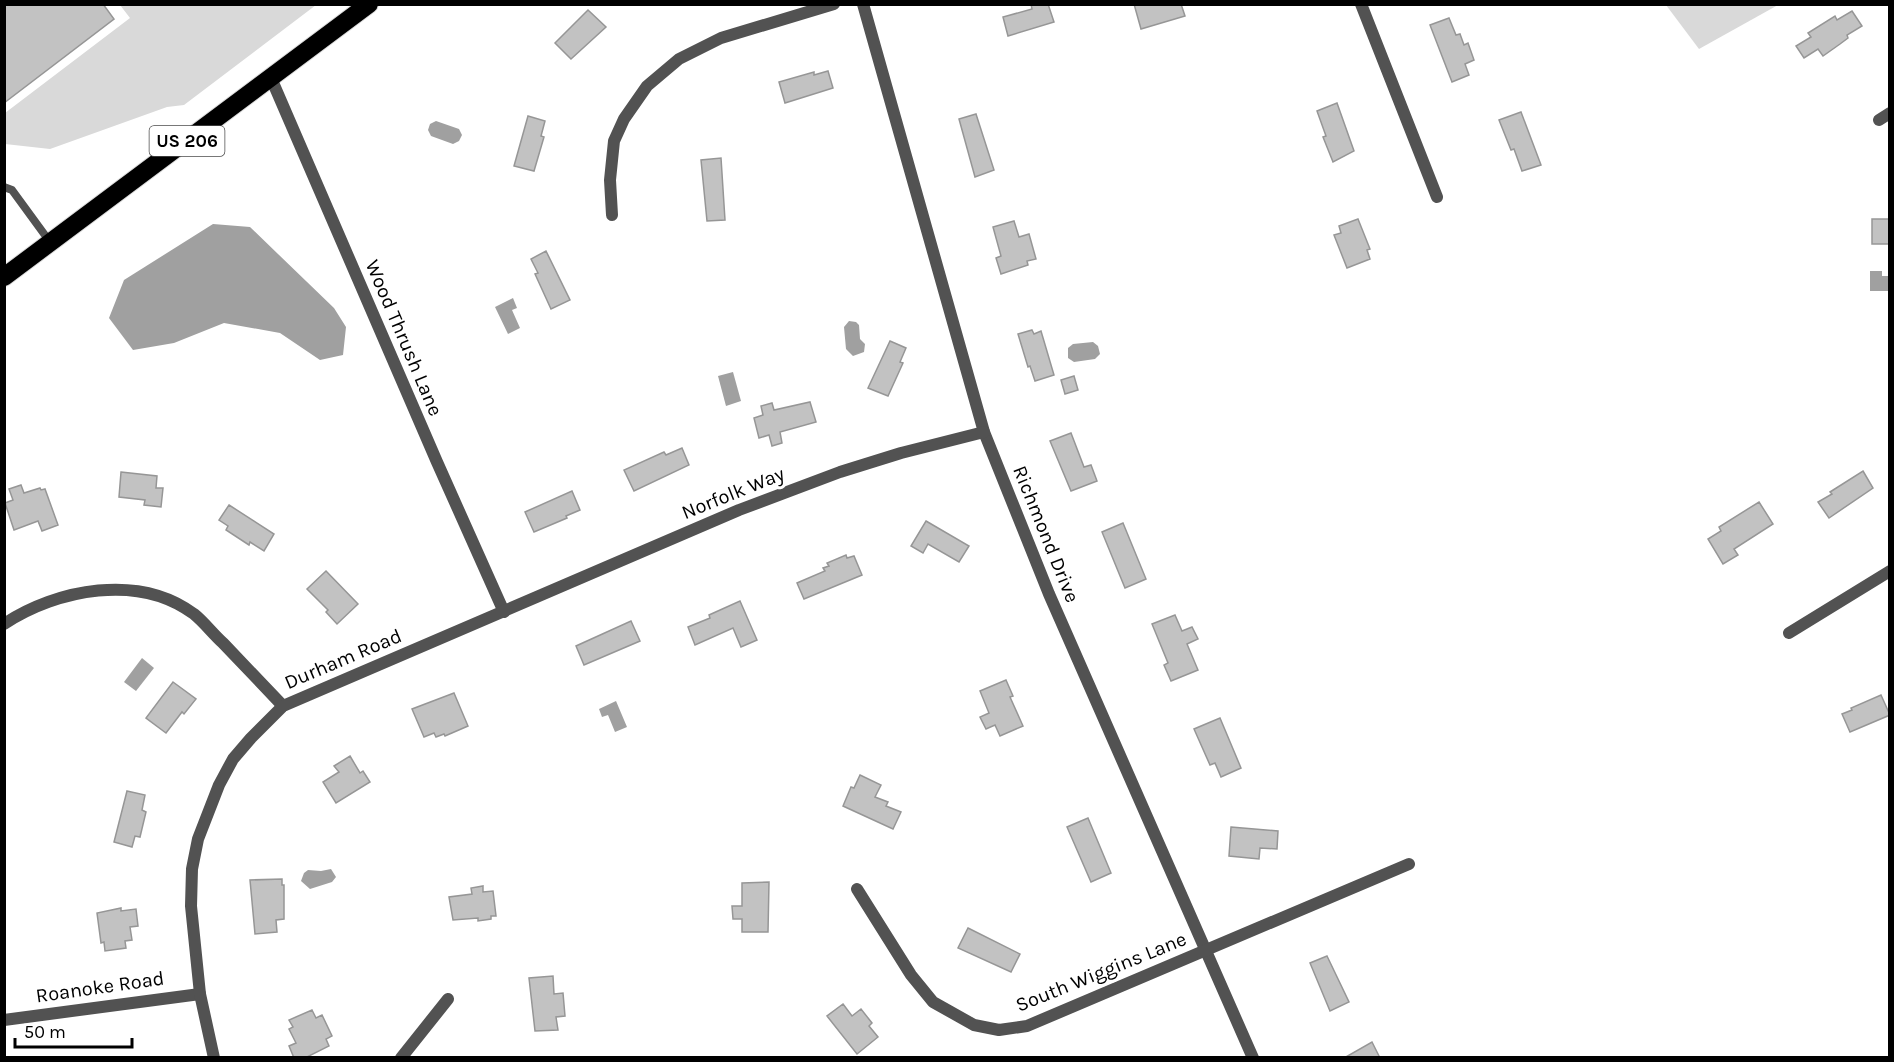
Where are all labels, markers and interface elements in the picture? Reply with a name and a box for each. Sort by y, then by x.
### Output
road number: US 206 [150,126,225,156]
street label: Wood Thrush Lane [361,257,447,419]
street label: Norfolk Way [678,462,788,524]
street label: Richmond Drive [1008,462,1084,606]
street label: Durham Road [281,624,405,694]
street label: South Wiggins Lane [1012,927,1190,1017]
street label: Roanoke Road [34,967,166,1007]
scale bar [15,1011,132,1049]
text: 50 m [24,1021,66,1043]

